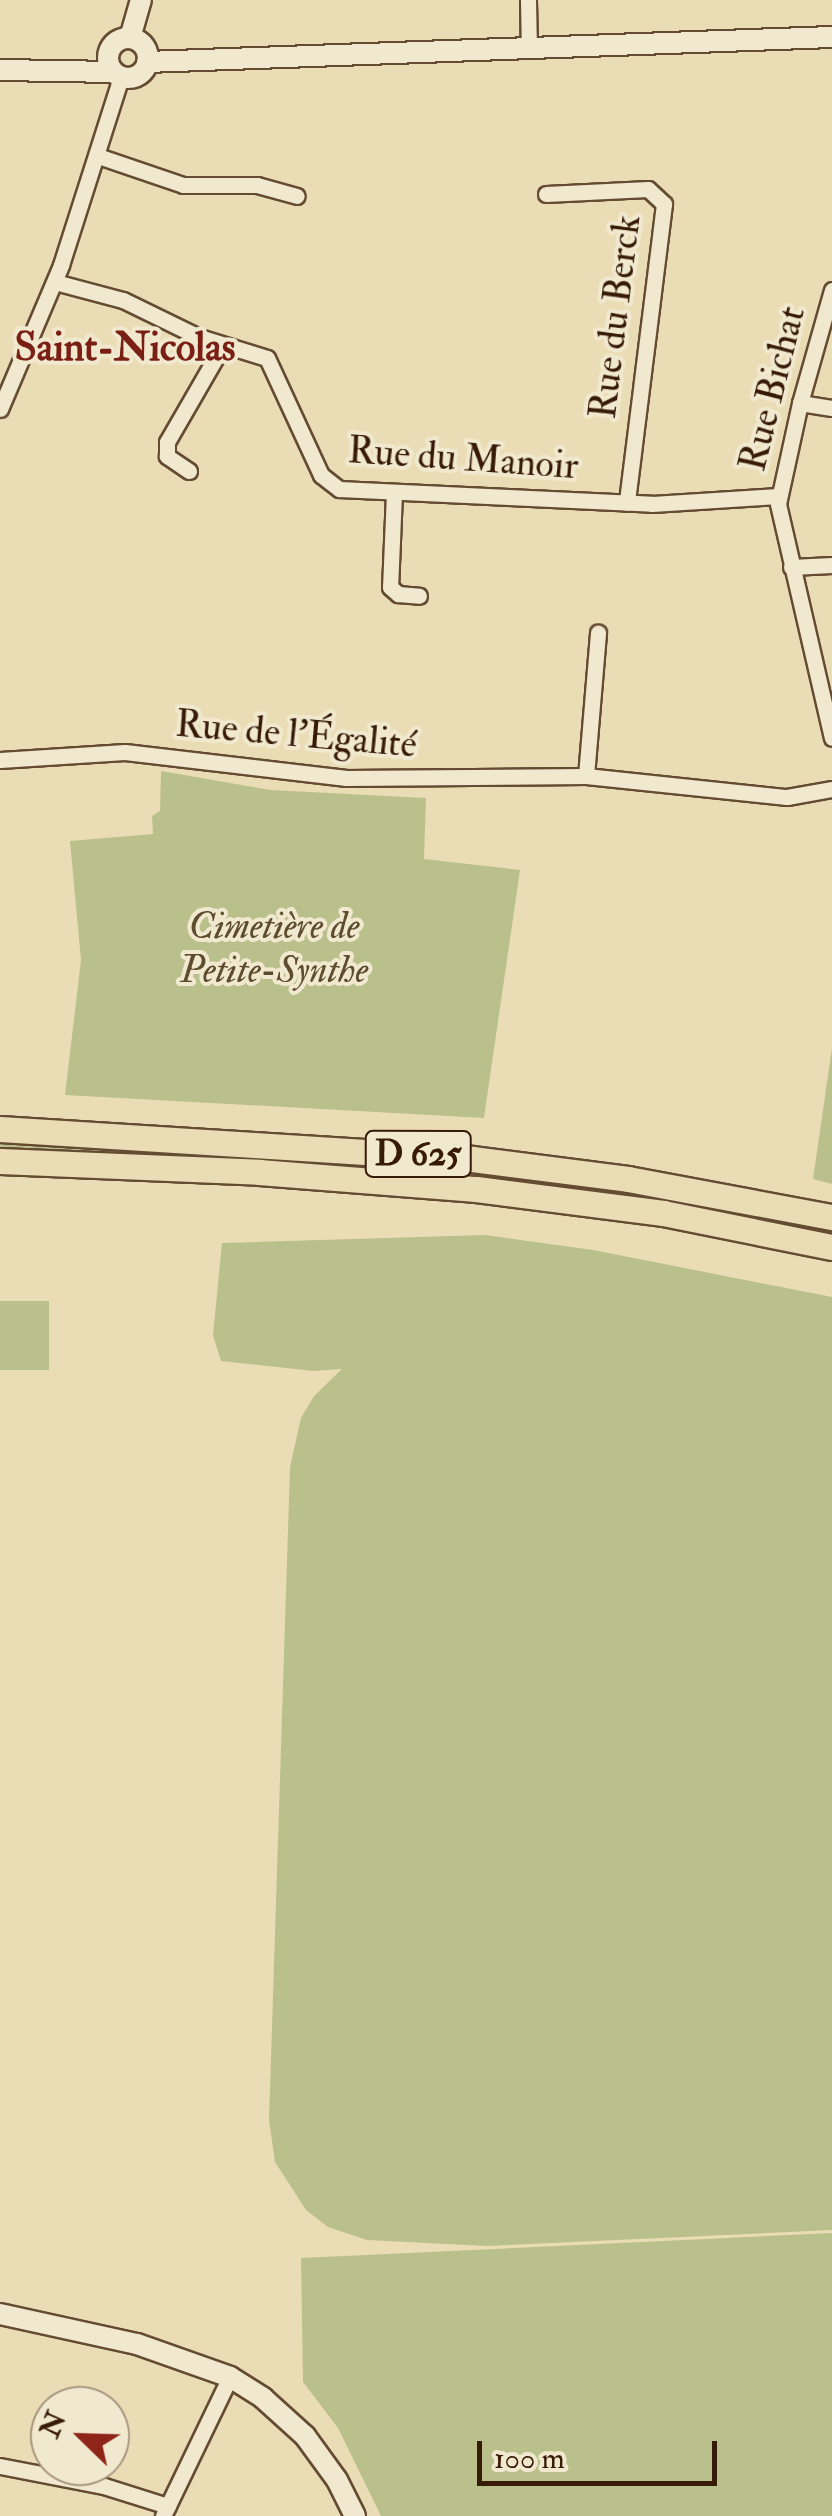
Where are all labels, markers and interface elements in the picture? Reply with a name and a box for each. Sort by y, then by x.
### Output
street label: Rue du Berck [581,212,651,422]
street label: Rue Bichat [731,302,815,476]
district label: Saint-Nicolas [14,324,236,372]
street label: Rue du Manoir [346,428,580,490]
street label: Rue de l'Égalité [174,702,418,768]
park label: Cimetière de Petite-Synthe [180,904,368,994]
road number: D 625 [363,1124,473,1184]
north arrow [30,2386,130,2486]
text: N [33,2406,75,2443]
scale bar [482,2421,722,2483]
text: 100 m [494,2440,565,2477]

